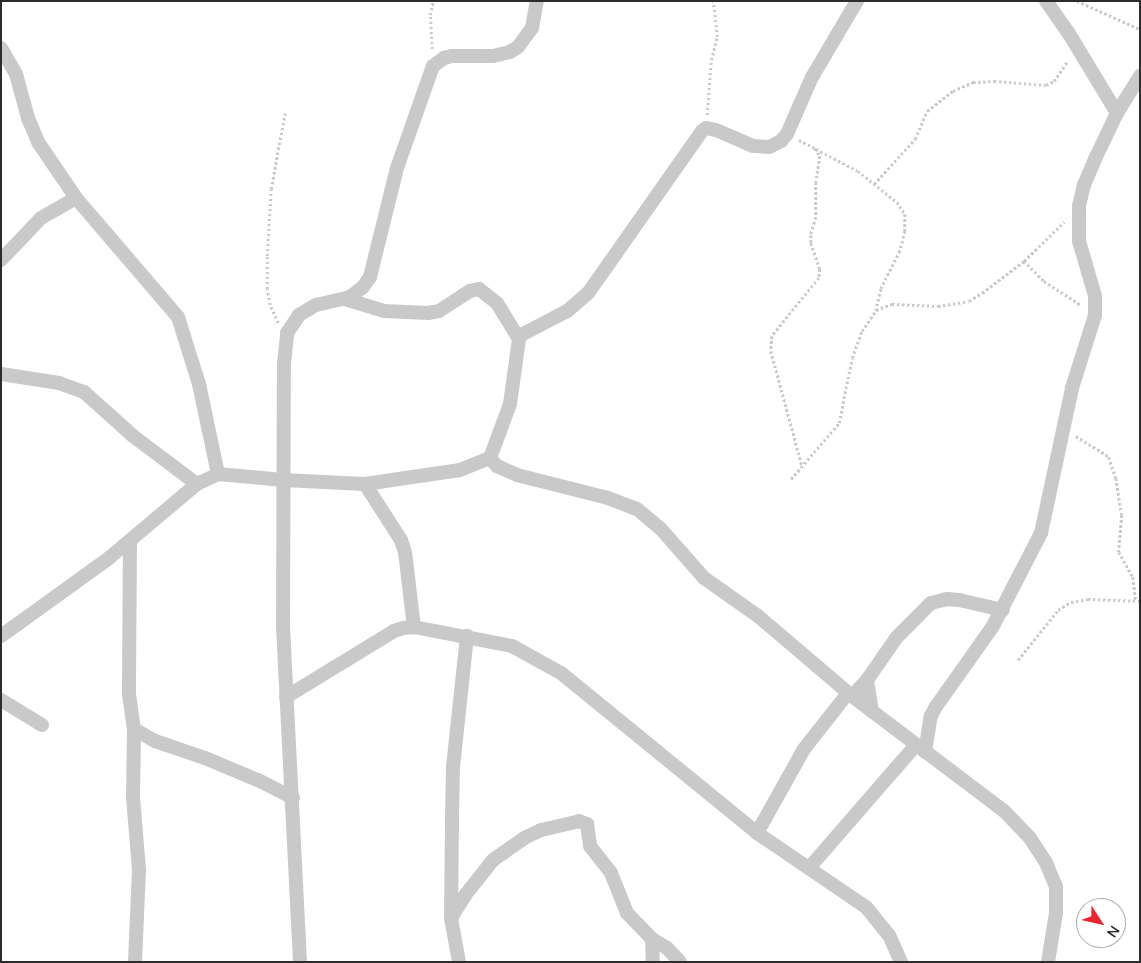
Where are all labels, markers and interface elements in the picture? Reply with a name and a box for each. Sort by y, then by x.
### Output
north arrow [1076,898,1126,948]
text: N [1102,922,1124,941]

